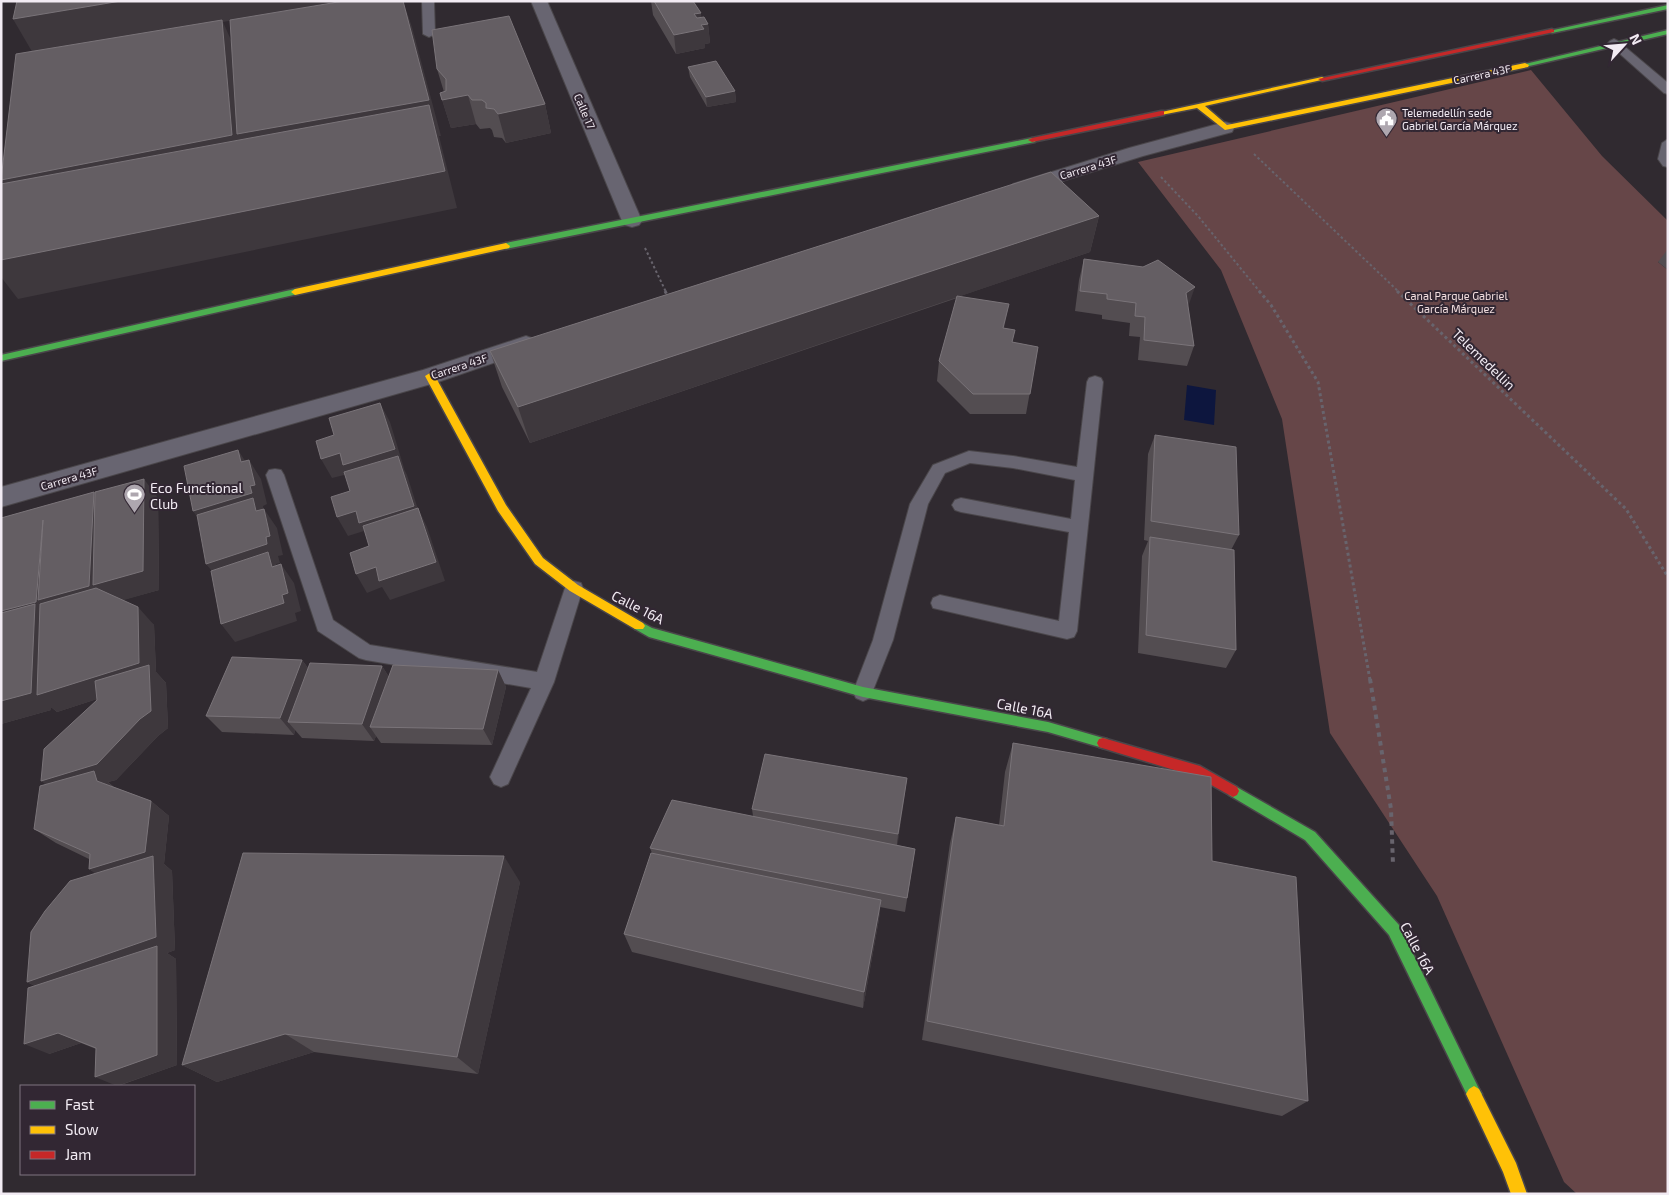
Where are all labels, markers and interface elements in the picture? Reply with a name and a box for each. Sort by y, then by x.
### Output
north arrow [1599,20,1649,70]
text: N [1626,31,1646,47]
street label: Carrera 43F [1452,62,1512,86]
street label: Calle 17 [572,91,598,131]
public building icon: Telemedellín sede Gabriel García Márquez [1374,106,1398,137]
place label: Telemedellín sede Gabriel García Márquez [1402,106,1518,132]
street label: Carrera 43F [1058,152,1118,182]
park label: Canal Parque Gabriel García Márquez [1404,289,1508,315]
street label: Telemedellin [1449,325,1519,393]
street label: Carrera 43F [429,351,489,381]
street label: Carrera 43F [39,464,99,492]
place label: Eco Functional Club [150,479,244,512]
sports icon: Eco Functional Club [122,483,146,514]
street label: Calle 16A [609,587,667,628]
street label: Calle 16A [995,694,1055,722]
street label: Calle 16A [1397,919,1439,977]
legend [20,1085,195,1175]
text: Fast [65,1095,95,1113]
text: Slow [65,1120,99,1138]
text: Jam [65,1145,91,1163]

